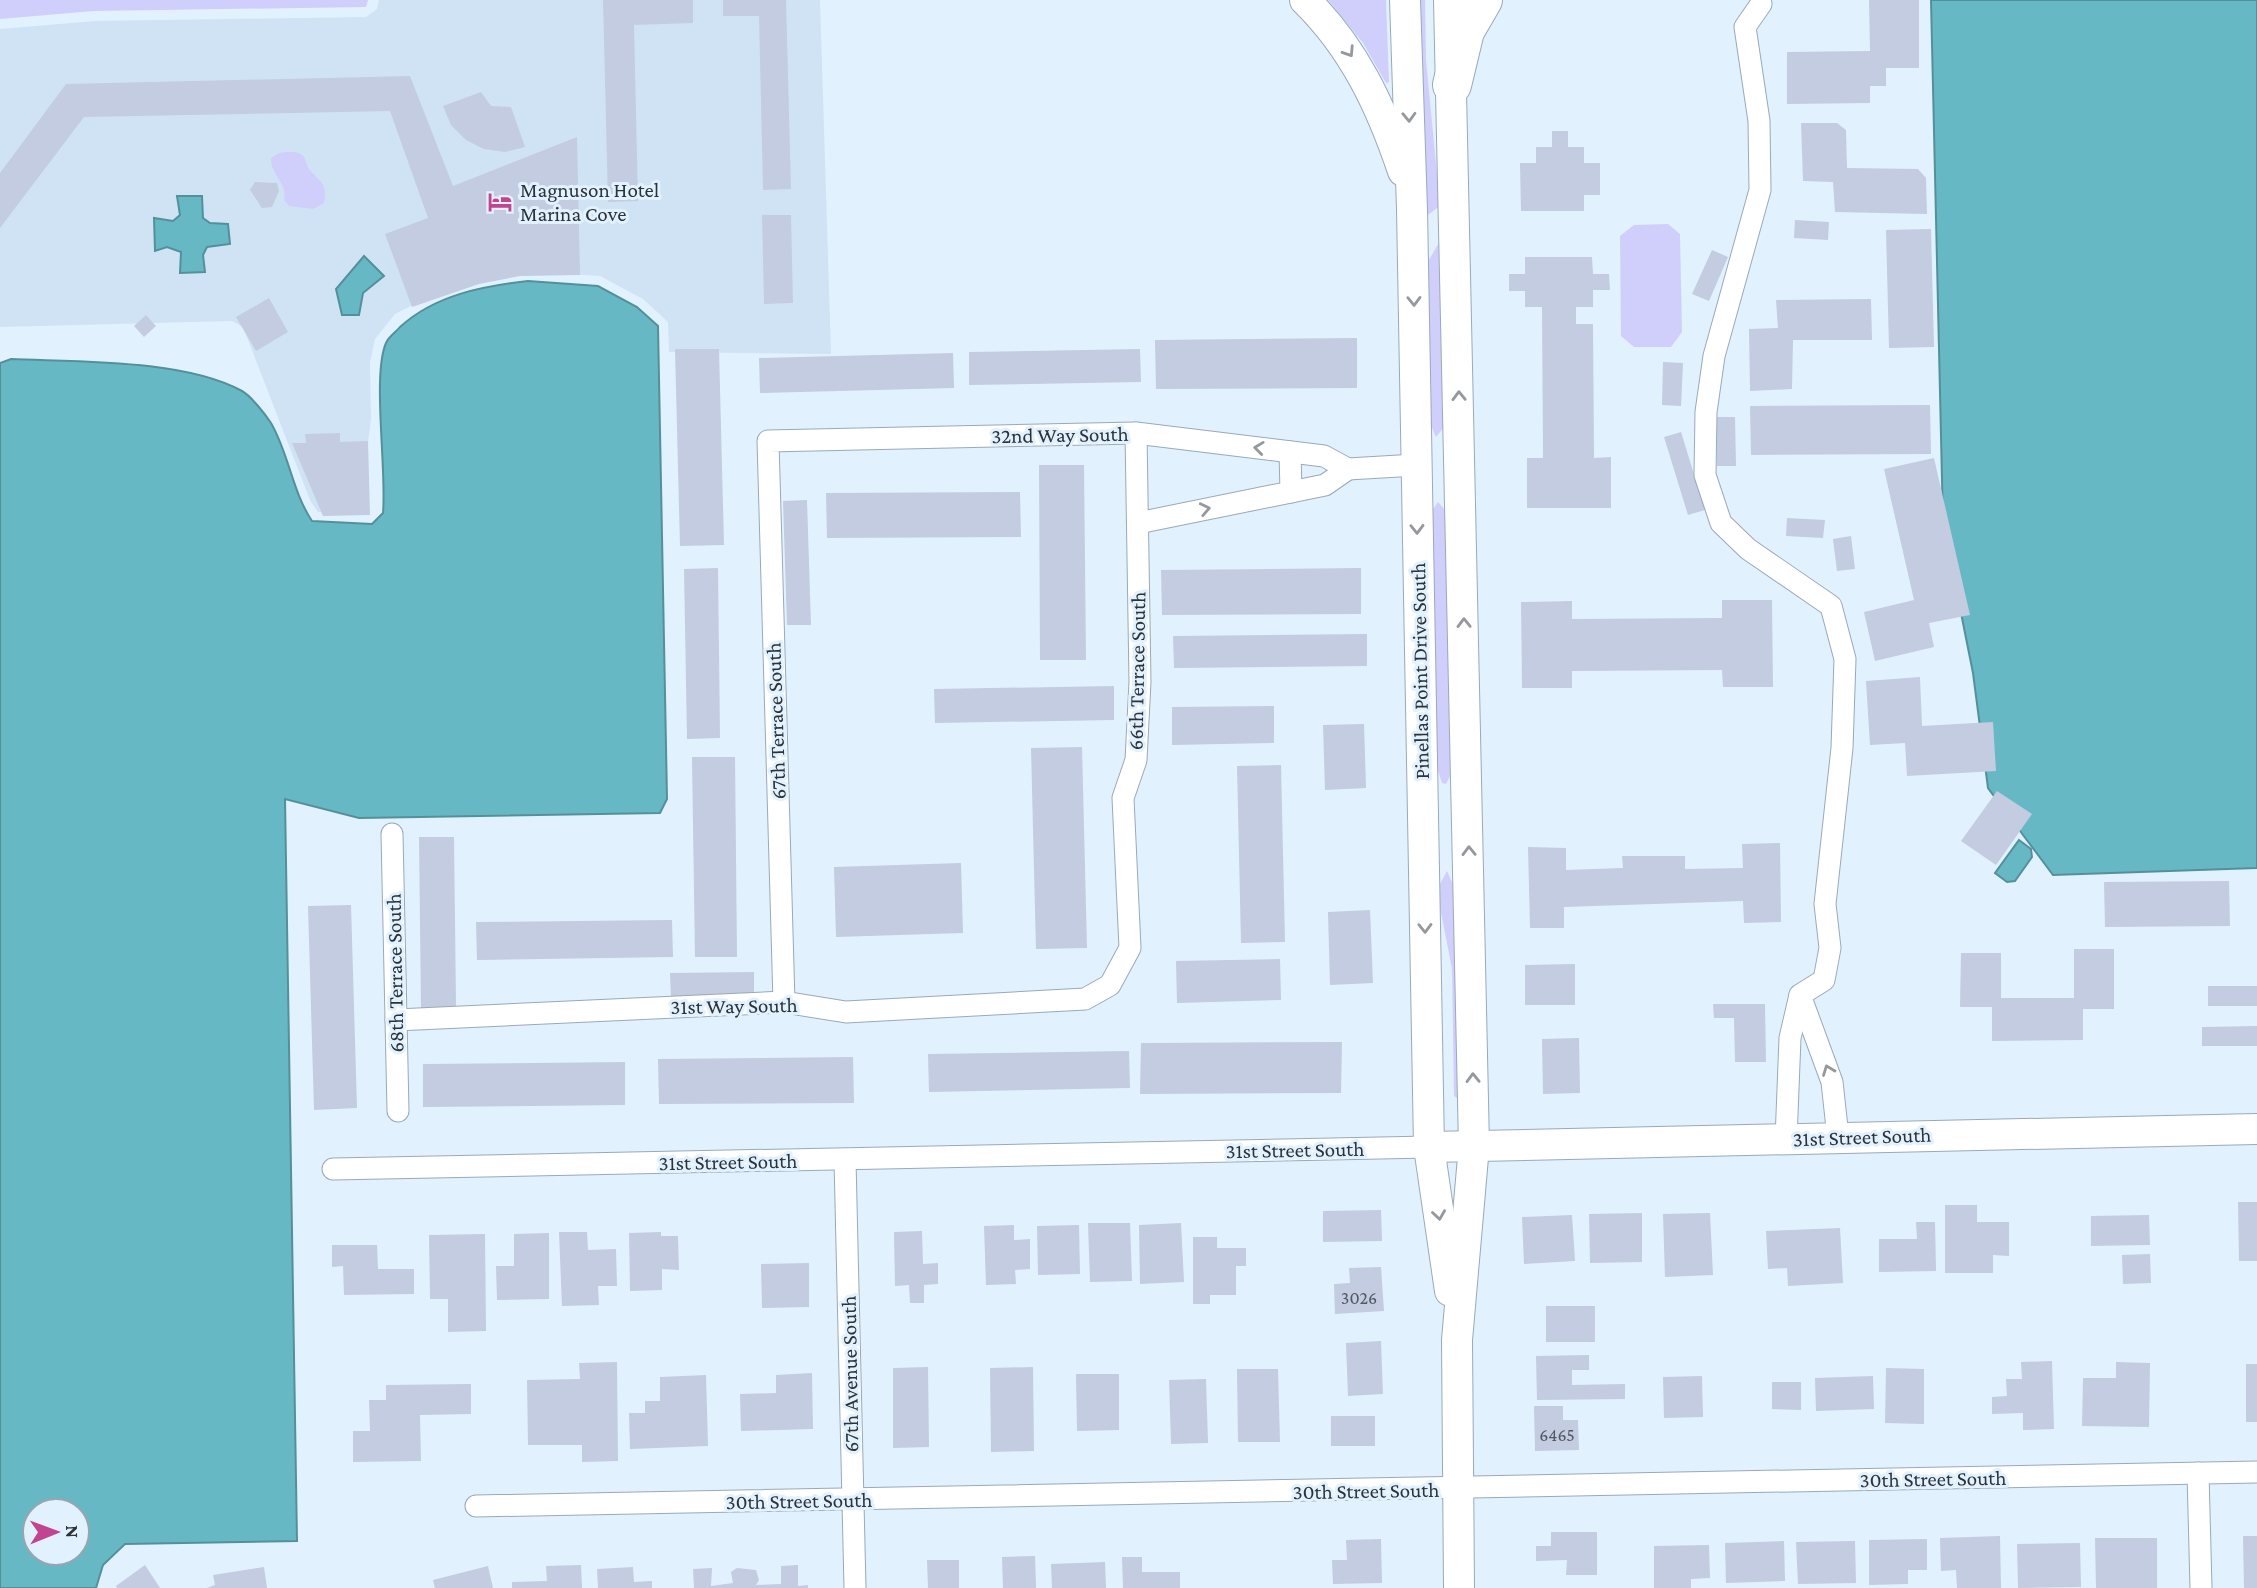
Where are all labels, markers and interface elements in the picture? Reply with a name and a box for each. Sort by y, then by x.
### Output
one-way arrow [1340,44,1353,57]
one-way arrow [1402,112,1417,123]
place label: Magnuson Hotel Marina Cove [520,178,659,226]
hotel icon: Magnuson Hotel Marina Cove [486,188,514,216]
one-way arrow [1406,297,1422,307]
one-way arrow [1451,390,1466,401]
street label: 32nd Way South [991,422,1129,448]
one-way arrow [1253,441,1264,456]
one-way arrow [1199,503,1211,518]
one-way arrow [1410,524,1425,535]
street label: Pinellas Point Drive South [1406,562,1434,780]
street label: 66th Terrace South [1124,591,1150,751]
one-way arrow [1456,617,1471,628]
street label: 67th Terrace South [761,642,791,800]
one-way arrow [1461,845,1477,855]
street label: 68th Terrace South [382,893,408,1053]
one-way arrow [1418,922,1433,933]
street label: 31st Way South [670,993,798,1019]
one-way arrow [1822,1065,1836,1077]
one-way arrow [1465,1072,1481,1083]
street label: 31st Street South [1792,1123,1932,1151]
street label: 31st Street South [1225,1137,1365,1163]
street label: 31st Street South [658,1149,798,1175]
one-way arrow [1431,1209,1446,1221]
house number: 3026 [1341,1288,1377,1308]
street label: 67th Avenue South [837,1295,863,1453]
house number: 6465 [1539,1425,1575,1445]
street label: 30th Street South [1859,1466,2007,1492]
street label: 30th Street South [1292,1478,1440,1504]
street label: 30th Street South [725,1488,873,1514]
north arrow [21,1497,91,1567]
text: N [62,1525,83,1538]

